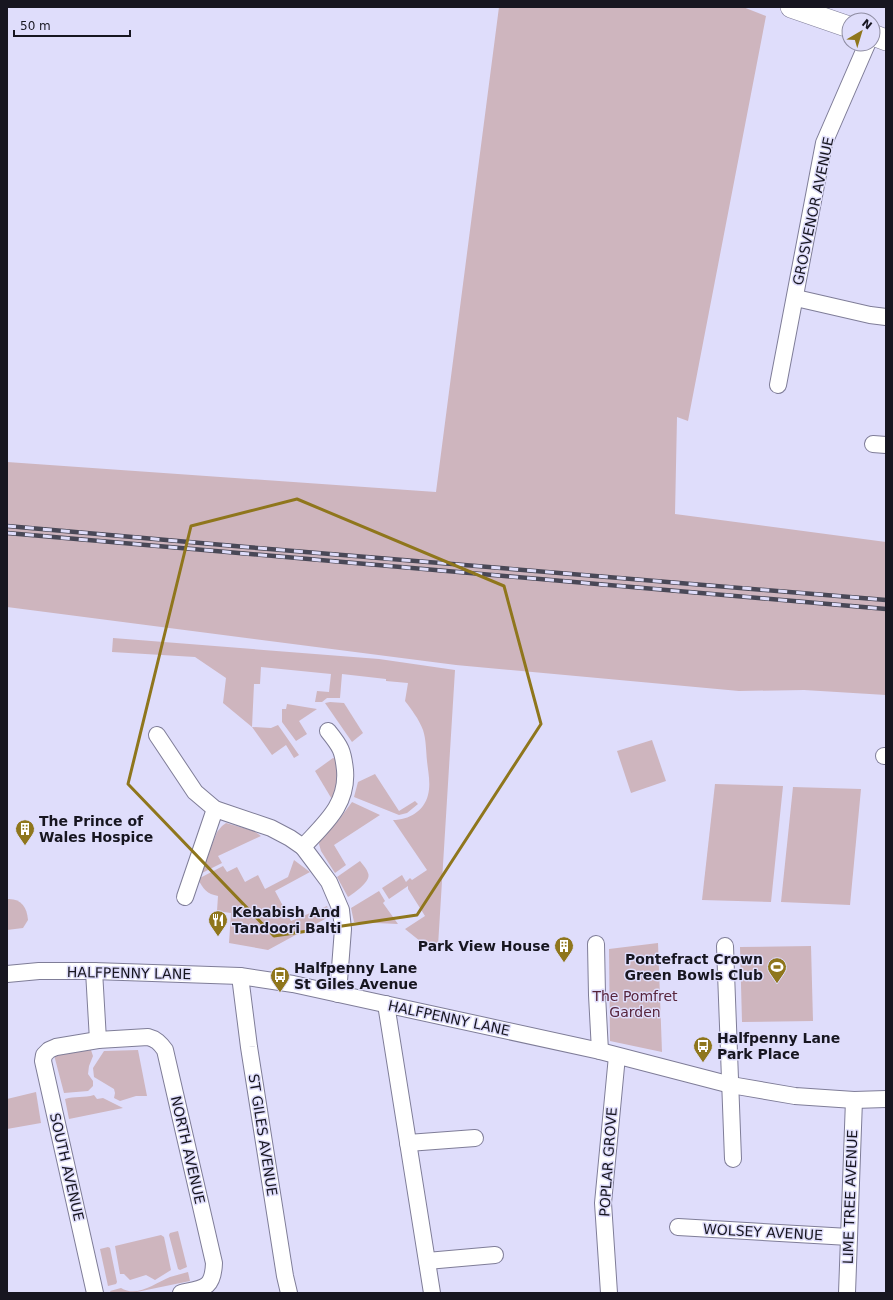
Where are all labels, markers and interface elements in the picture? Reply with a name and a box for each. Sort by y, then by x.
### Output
scale bar [14,12,130,38]
north arrow [841,12,881,52]
text: N [859,17,874,32]
text: 50 m [20,19,51,33]
street label: GROSVENOR AVENUE [789,135,837,287]
place label: The Prince of Wales Hospice [39,813,153,845]
building icon: The Prince of Wales Hospice [14,818,36,846]
place label: Kebabish And Tandoori Balti [232,904,341,936]
restaurant icon: Kebabish And Tandoori Balti [207,909,229,937]
building icon: Park View House [553,935,575,963]
place label: Park View House [418,938,550,954]
place label: Pontefract Crown Green Bowls Club [624,951,763,983]
sports icon: Pontefract Crown Green Bowls Club [766,956,788,984]
place label: Halfpenny Lane St Giles Avenue [294,960,418,992]
street label: HALFPENNY LANE [67,964,191,982]
bus stop icon: Halfpenny Lane St Giles Avenue [269,965,291,993]
park label: The Pomfret Garden [591,988,678,1020]
street label: HALFPENNY LANE [387,997,511,1039]
place label: Halfpenny Lane Park Place [717,1030,840,1062]
bus stop icon: Halfpenny Lane Park Place [692,1035,714,1063]
street label: ST GILES AVENUE [245,1073,281,1197]
street label: NORTH AVENUE [168,1094,208,1206]
street label: POPLAR GROVE [596,1107,620,1217]
street label: SOUTH AVENUE [47,1111,87,1223]
street label: LIME TREE AVENUE [840,1130,860,1264]
street label: WOLSEY AVENUE [703,1221,823,1243]

